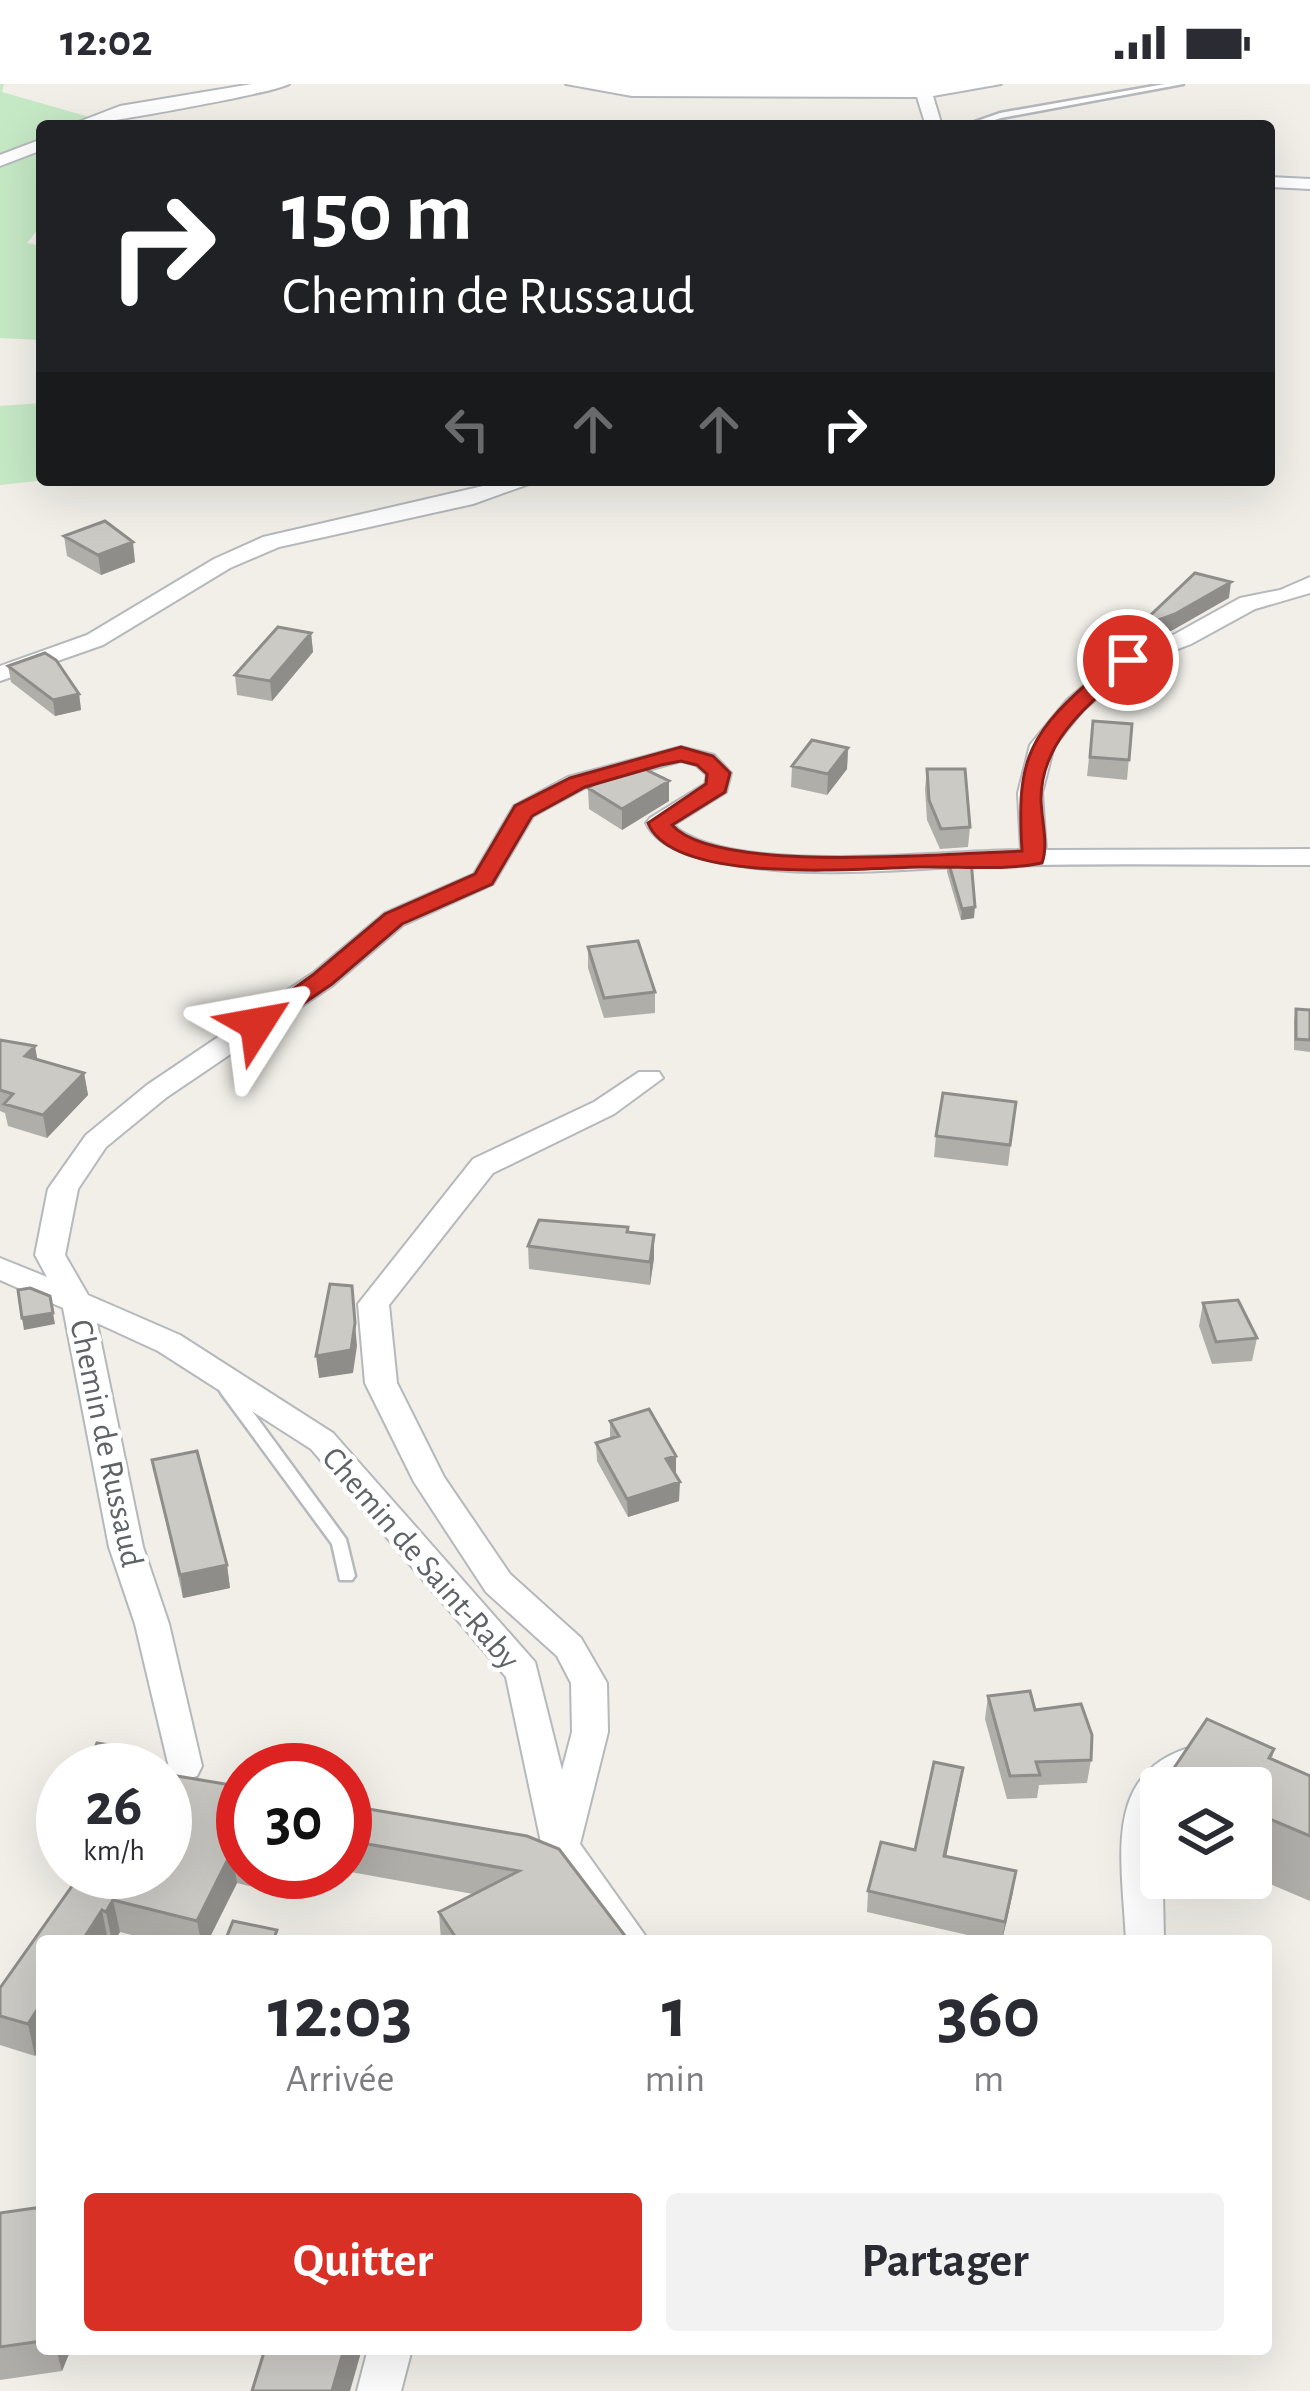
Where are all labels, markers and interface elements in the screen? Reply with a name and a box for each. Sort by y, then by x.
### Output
text: 12:02 [60,19,152,64]
icon: right [84,168,240,324]
text: 150 m [282,172,473,256]
text: Chemin de Russaud [282,270,695,324]
icon: left [434,396,500,462]
icon: ahead [560,396,626,462]
icon: ahead [686,396,752,462]
icon: right [812,396,878,462]
pin [1077,609,1179,711]
icon: arrive [1095,627,1161,693]
position arrow [194,961,320,1087]
street label: Chemin de Russaud [63,1317,148,1570]
street label: Chemin de Saint-Raby [315,1441,525,1676]
speed limit sign: 30 [216,1743,372,1899]
map controls [1140,1767,1272,1899]
button: layers [1140,1767,1272,1899]
text: 26 [85,1776,143,1836]
text: km/h [83,1836,145,1866]
text: 12:03 [268,1978,413,2050]
text: 1 [662,1978,688,2050]
text: 360 [937,1978,1040,2050]
text: Arrivée [286,2060,395,2099]
text: min [644,2060,705,2099]
text: m [973,2060,1004,2099]
button: Quitter [84,2193,642,2331]
button: Partager [666,2193,1224,2331]

